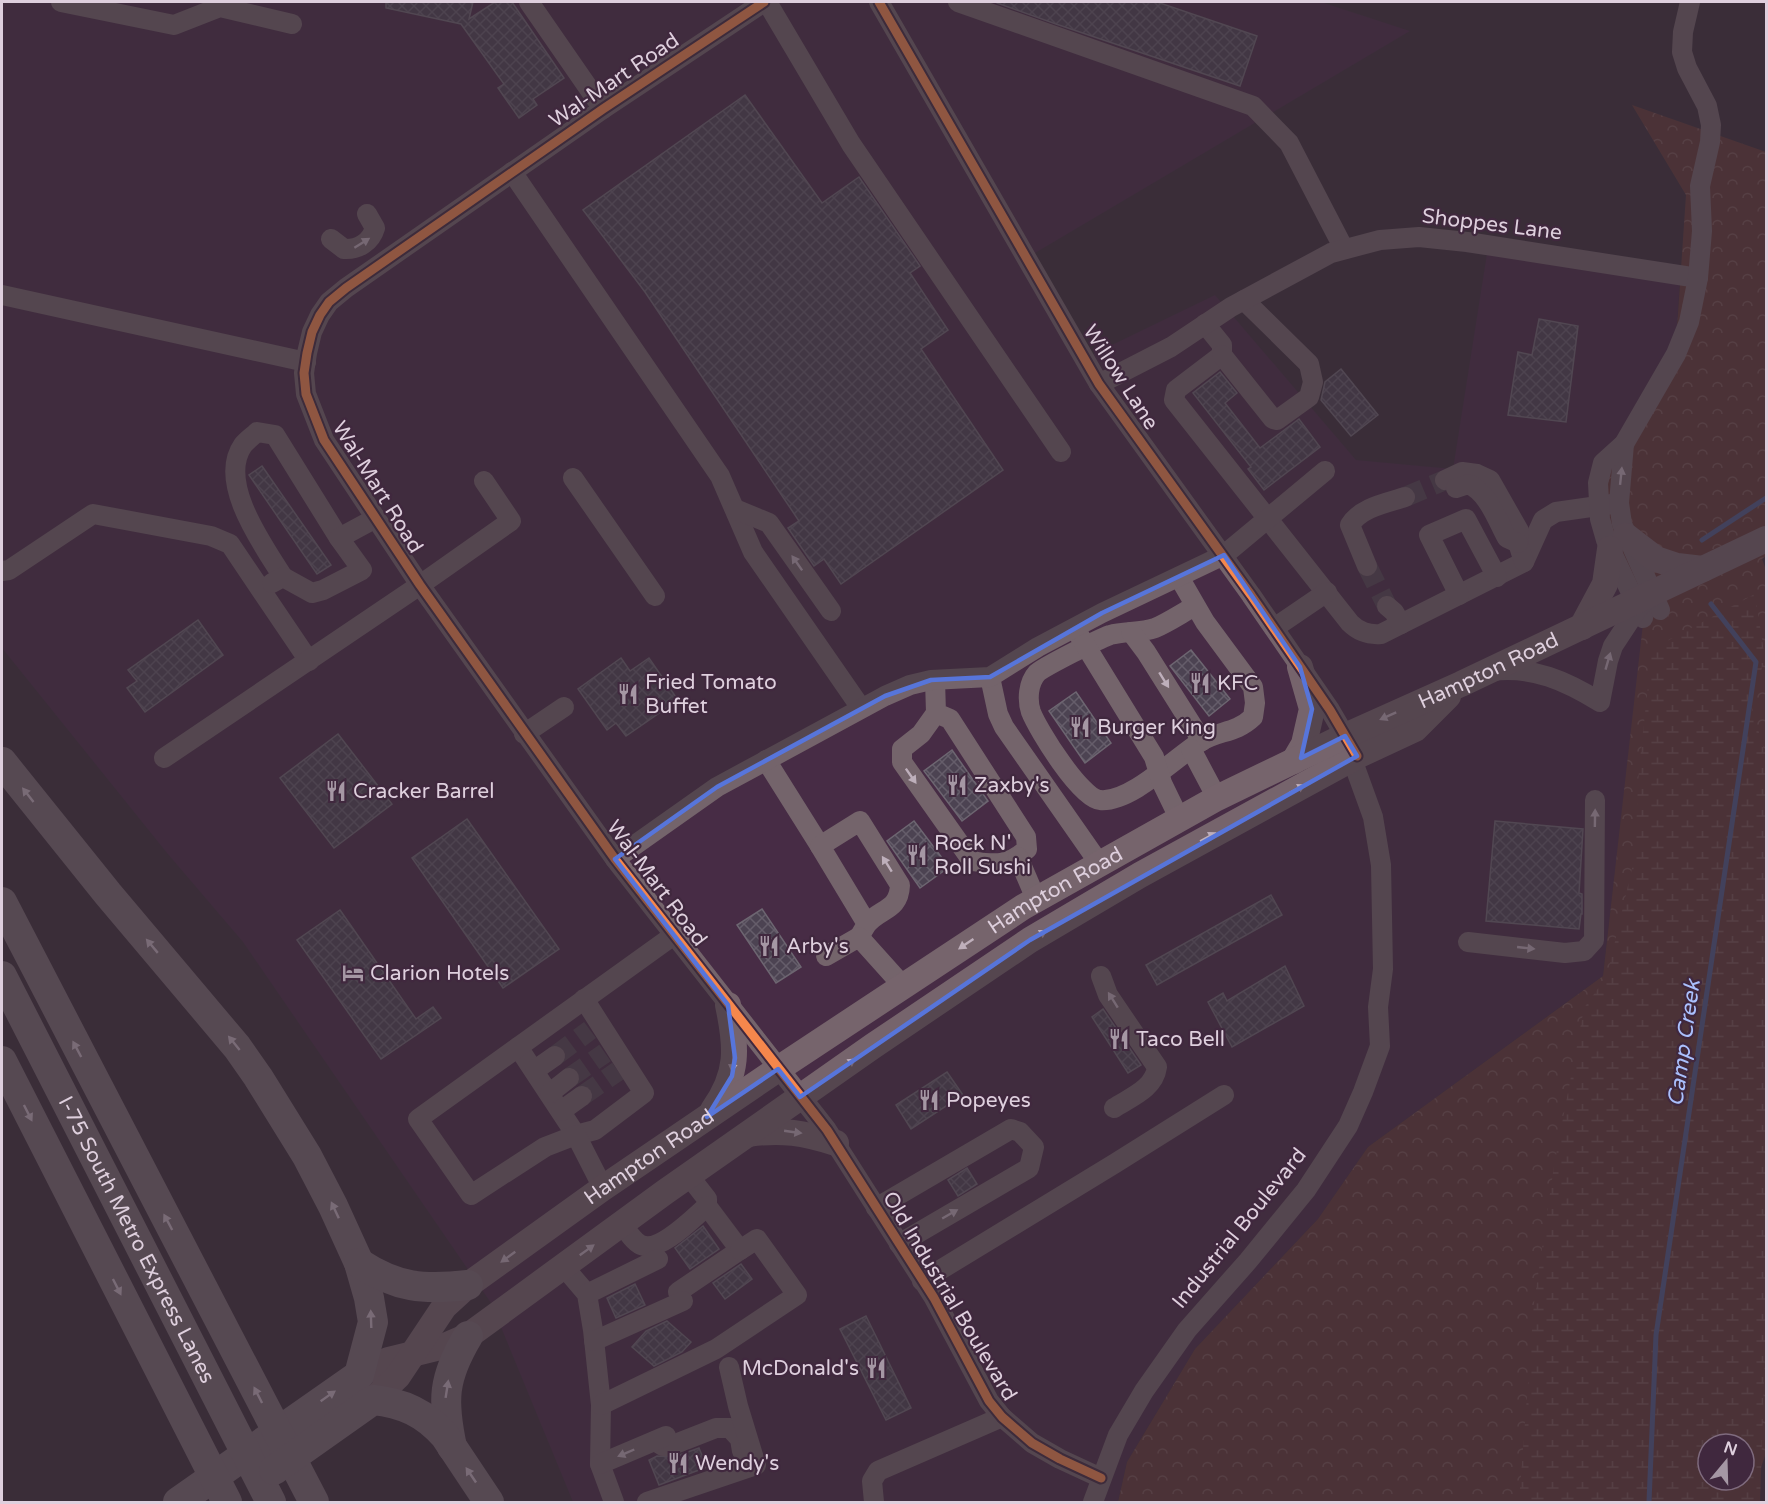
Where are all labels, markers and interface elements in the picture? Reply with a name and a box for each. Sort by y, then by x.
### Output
street label: Wal-Mart Road [545,28,684,133]
street label: Shoppes Lane [1421,204,1563,245]
one-way arrow [354,237,371,248]
street label: Willow Lane [1077,320,1164,434]
street label: Wal-Mart Road [327,417,428,558]
one-way arrow [1616,466,1626,485]
one-way arrow [791,556,803,572]
street label: Hampton Road [1415,628,1563,714]
one-way arrow [1604,652,1613,670]
place label: Fried Tomato Buffet [645,670,777,719]
restaurant icon: KFC [1188,671,1212,695]
place label: KFC [1217,671,1258,696]
one-way arrow [1159,672,1170,688]
restaurant icon: Fried Tomato Buffet [616,682,640,706]
one-way arrow [1380,712,1397,721]
restaurant icon: Burger King [1068,715,1092,739]
place label: Burger King [1097,715,1216,740]
one-way arrow [905,767,917,783]
restaurant icon: Zaxby's [945,773,969,797]
place label: Zaxby's [974,773,1050,798]
restaurant icon: Cracker Barrel [324,779,348,803]
place label: Cracker Barrel [353,779,494,804]
one-way arrow [1289,784,1306,794]
one-way arrow [21,787,34,803]
one-way arrow [1590,809,1600,828]
street label: Wal-Mart Road [601,815,712,951]
place label: Rock N' Roll Sushi [934,831,1031,880]
one-way arrow [1200,832,1217,842]
street label: Hampton Road [983,842,1127,940]
restaurant icon: Rock N' Roll Sushi [905,843,929,867]
one-way arrow [881,855,892,872]
one-way arrow [1031,929,1047,940]
restaurant icon: Arby's [757,934,781,958]
place label: Arby's [786,934,849,959]
one-way arrow [958,938,974,949]
one-way arrow [146,939,159,954]
one-way arrow [1516,943,1535,953]
hotel icon: Clarion Hotels [341,961,365,985]
place label: Clarion Hotels [370,961,509,986]
water label: Camp Creek [1662,976,1706,1108]
one-way arrow [1107,992,1118,1009]
restaurant icon: Taco Bell [1107,1027,1131,1051]
place label: Taco Bell [1136,1027,1225,1052]
one-way arrow [228,1036,241,1051]
one-way arrow [73,1040,83,1058]
one-way arrow [729,1053,738,1072]
one-way arrow [840,1059,856,1070]
restaurant icon: Popeyes [917,1088,941,1112]
place label: Popeyes [946,1088,1031,1113]
street label: I-75 South Metro Express Lanes [53,1092,220,1387]
street label: Hampton Road [580,1104,719,1210]
one-way arrow [23,1105,33,1122]
one-way arrow [783,1128,802,1137]
street label: Industrial Boulevard [1167,1143,1312,1314]
street label: Old Industrial Boulevard [877,1187,1022,1406]
one-way arrow [330,1201,339,1218]
one-way arrow [941,1210,958,1220]
one-way arrow [163,1213,173,1230]
one-way arrow [578,1244,594,1256]
one-way arrow [500,1251,516,1263]
one-way arrow [111,1278,121,1296]
one-way arrow [366,1309,376,1328]
place label: McDonald's [742,1356,859,1381]
restaurant icon: McDonald's [864,1356,888,1380]
one-way arrow [442,1380,451,1399]
one-way arrow [253,1386,263,1403]
one-way arrow [320,1390,336,1402]
north arrow [1696,1432,1756,1492]
text: N [1721,1437,1740,1460]
one-way arrow [617,1449,635,1458]
restaurant icon: Wendy's [666,1451,690,1475]
place label: Wendy's [695,1451,779,1476]
one-way arrow [465,1466,476,1483]

